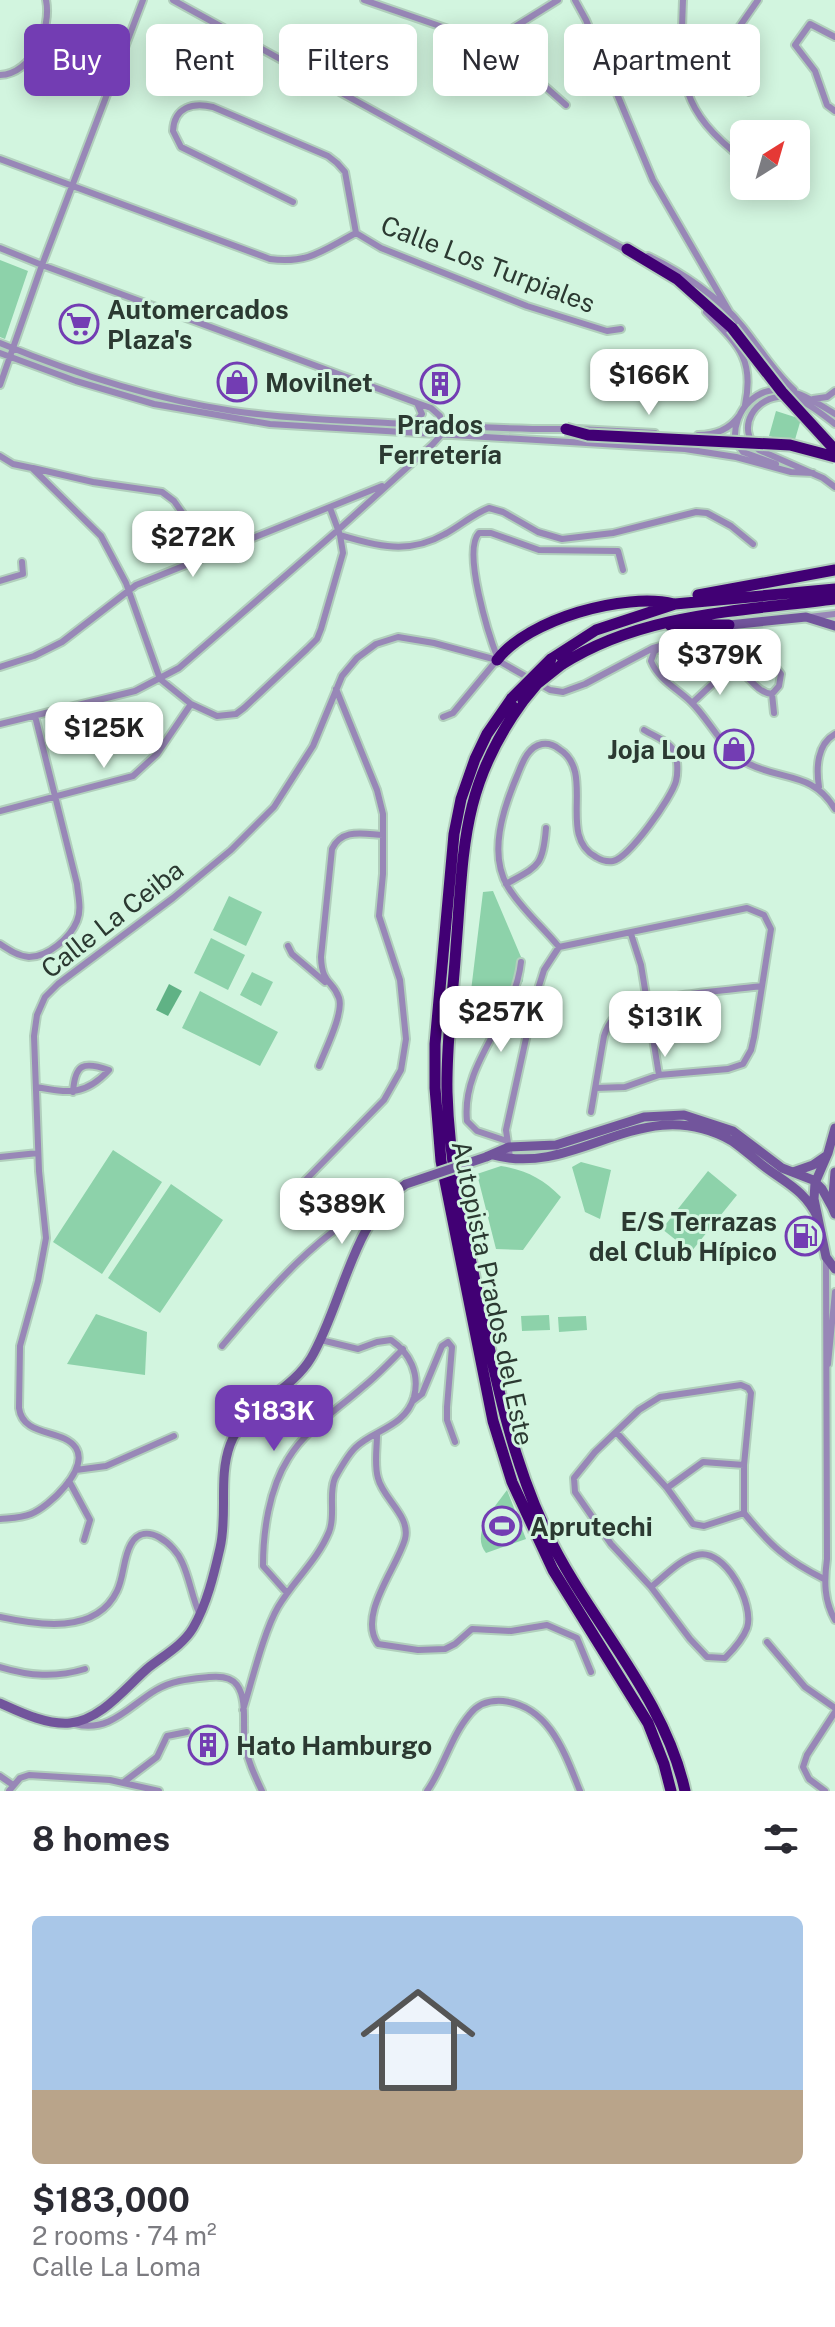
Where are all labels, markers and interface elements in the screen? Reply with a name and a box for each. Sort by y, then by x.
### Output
chip: Buy [24,24,130,96]
chip: Rent [146,24,263,96]
chip: Filters [279,24,417,96]
chip: New [433,24,548,96]
chip: Apartment [564,24,760,96]
north arrow [730,120,810,200]
map controls [730,120,810,200]
street label: Calle Los Turpiales [377,209,599,319]
place label: Automercados Plaza's [107,294,289,355]
supermarket icon: Automercados Plaza's [58,303,100,345]
pin: $166K [593,349,705,417]
text: $166K [608,359,690,390]
shop icon: Movilnet [216,361,258,403]
building icon: Prados Ferretería [419,363,461,405]
place label: Movilnet [265,367,373,398]
place label: Prados Ferretería [378,409,502,470]
pin: $272K [137,511,249,579]
text: $272K [150,521,236,552]
pin: $379K [664,629,776,697]
text: $379K [677,639,763,670]
pin: $125K [48,702,160,770]
text: $125K [63,712,145,743]
shop icon: Joja Lou [713,728,755,770]
place label: Joja Lou [607,734,706,765]
street label: Calle La Ceiba [35,854,189,984]
pin: $257K [445,986,557,1054]
pin: $131K [609,991,721,1059]
text: $257K [458,996,544,1027]
text: $131K [627,1001,703,1032]
street label: Autopista Prados del Este [446,1138,540,1448]
pin: $389K [286,1178,398,1246]
text: $389K [298,1188,386,1219]
place label: E/S Terrazas del Club Hípico [589,1206,777,1267]
fuel station icon: E/S Terrazas del Club Hípico [784,1215,826,1257]
pin: $183K [218,1385,330,1453]
text: $183K [233,1395,315,1426]
sports icon: Aprutechi [481,1505,523,1547]
place label: Aprutechi [530,1511,653,1542]
building icon: Hato Hamburgo [187,1724,229,1766]
place label: Hato Hamburgo [236,1730,432,1761]
icon: filters [759,1817,803,1861]
text: 8 homes [32,1819,170,1859]
icon: home [346,1968,490,2112]
text: $183,000 [32,2180,190,2220]
text: 2 rooms · 74 m² [32,2220,217,2251]
text: Calle La Loma [32,2251,201,2282]

